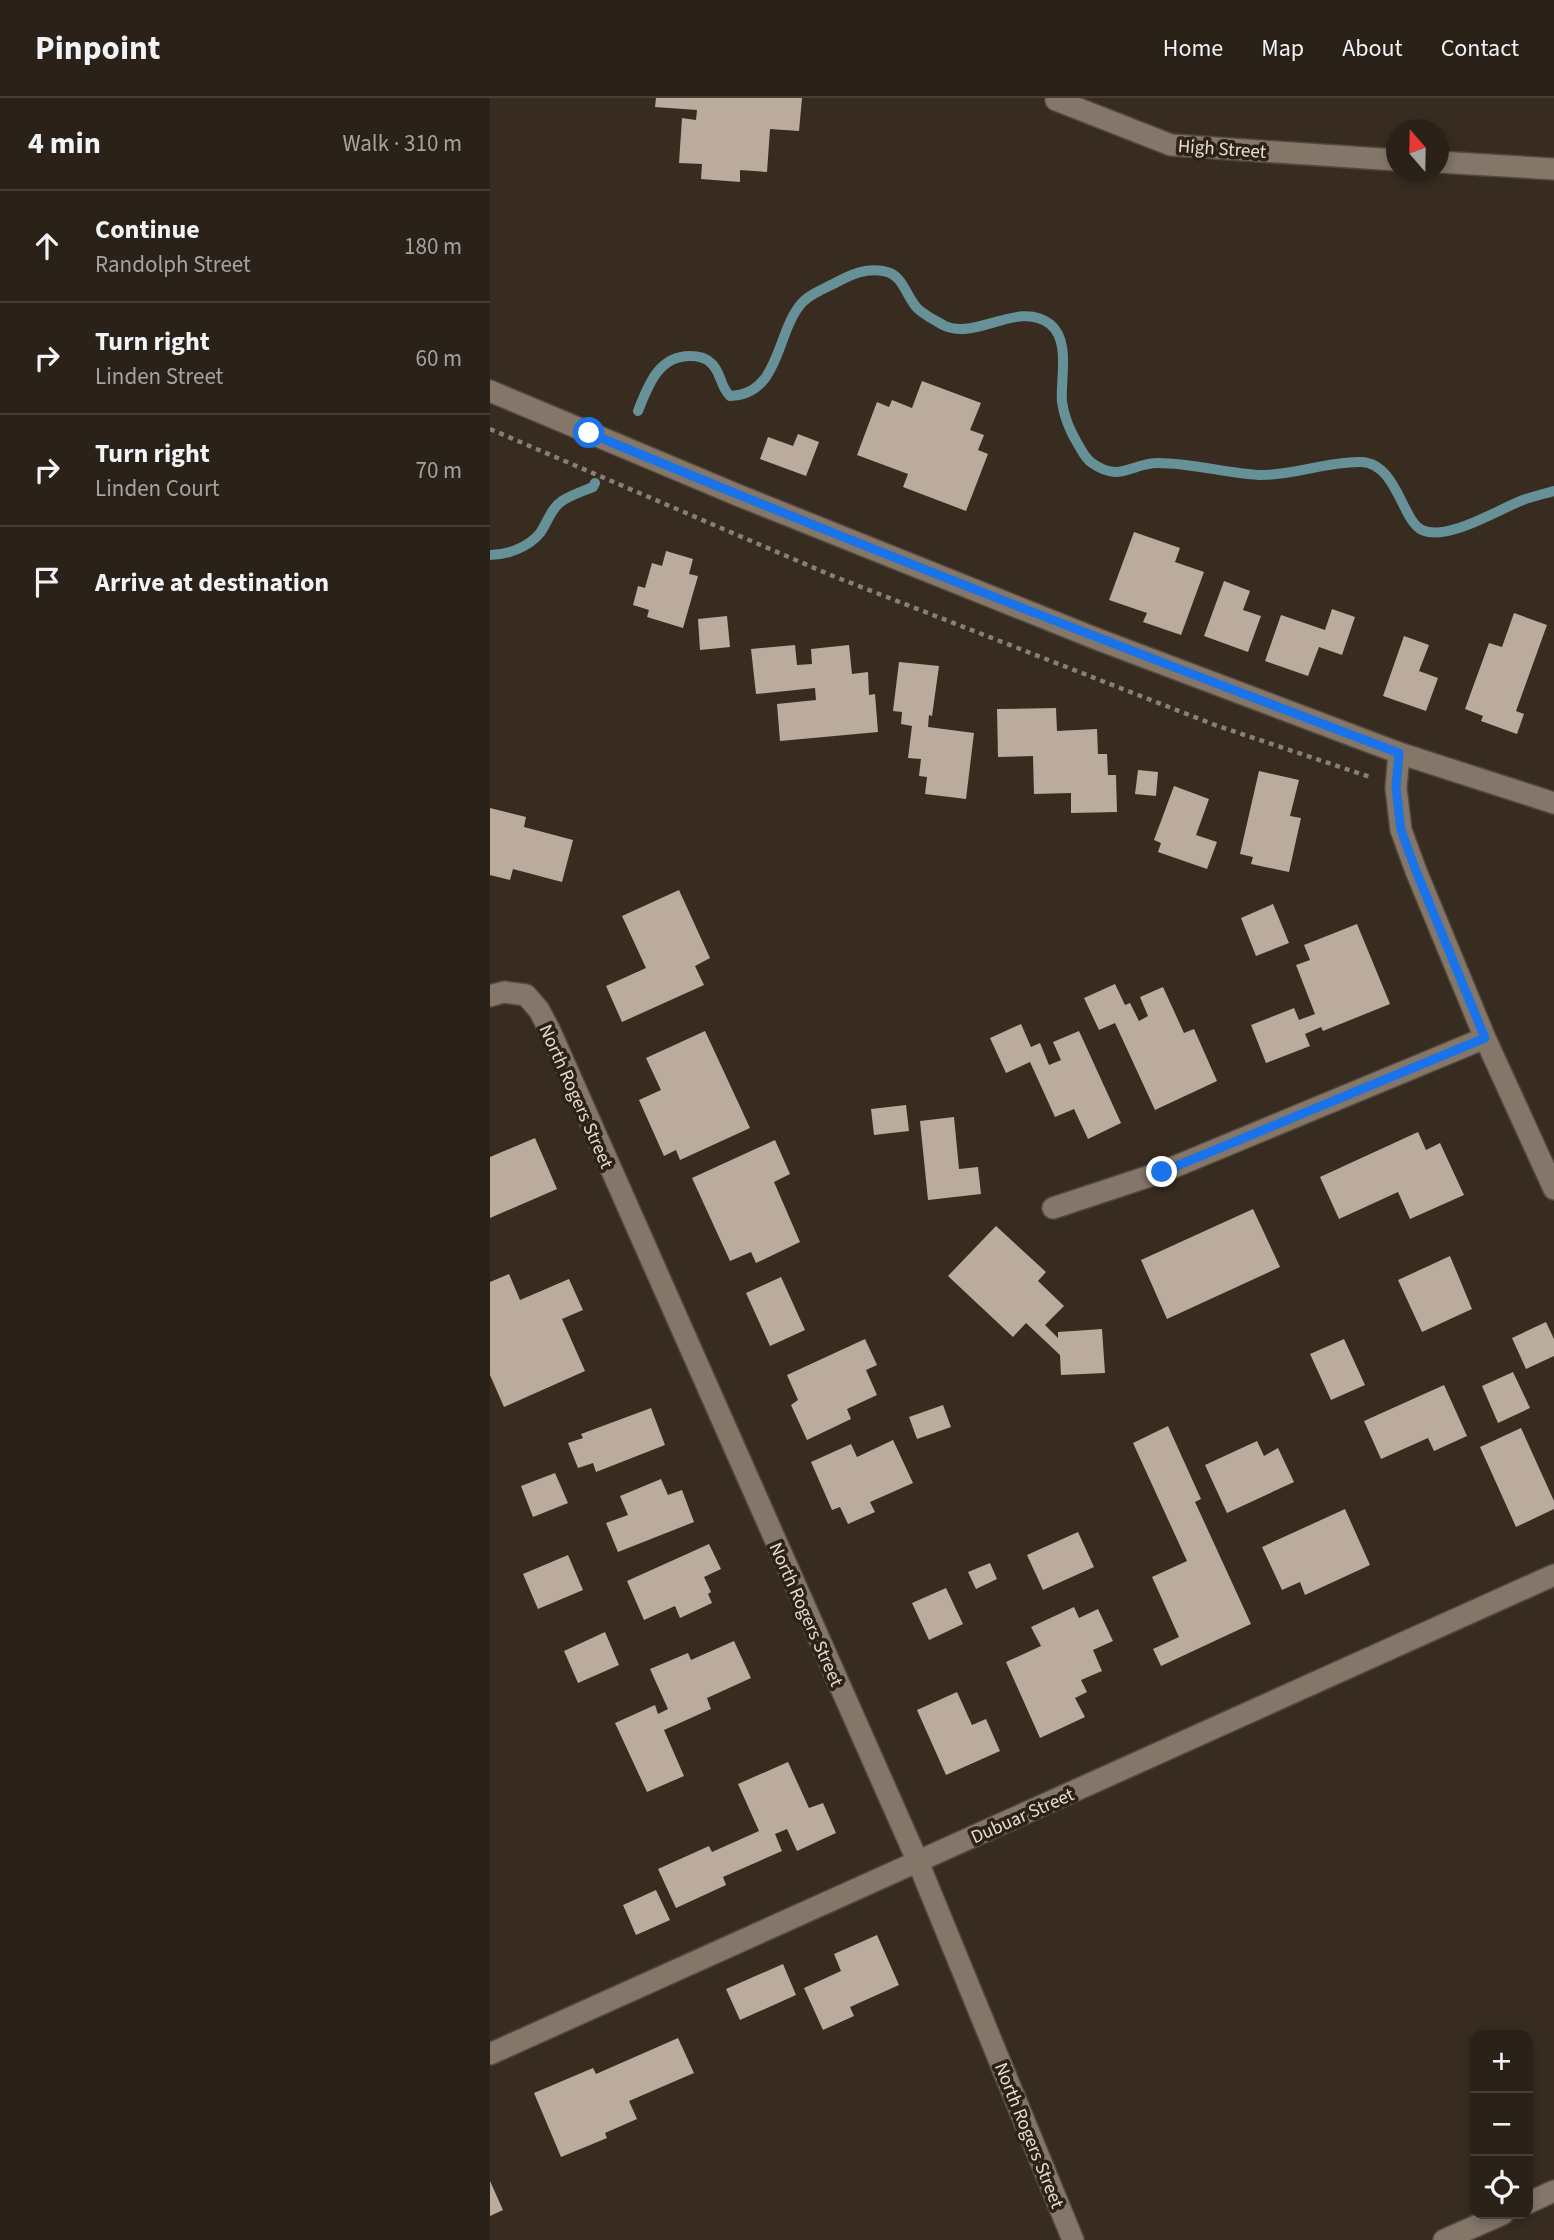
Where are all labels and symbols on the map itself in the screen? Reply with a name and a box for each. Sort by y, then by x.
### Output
north arrow [1386,119,1449,182]
street label: High Street [1177,133,1267,166]
route start [573,417,604,448]
street label: North Rogers Street [532,1020,620,1174]
route end [1146,1156,1177,1187]
street label: North Rogers Street [762,1538,850,1692]
street label: Dubuar Street [967,1781,1079,1851]
street label: North Rogers Street [987,2059,1070,2213]

